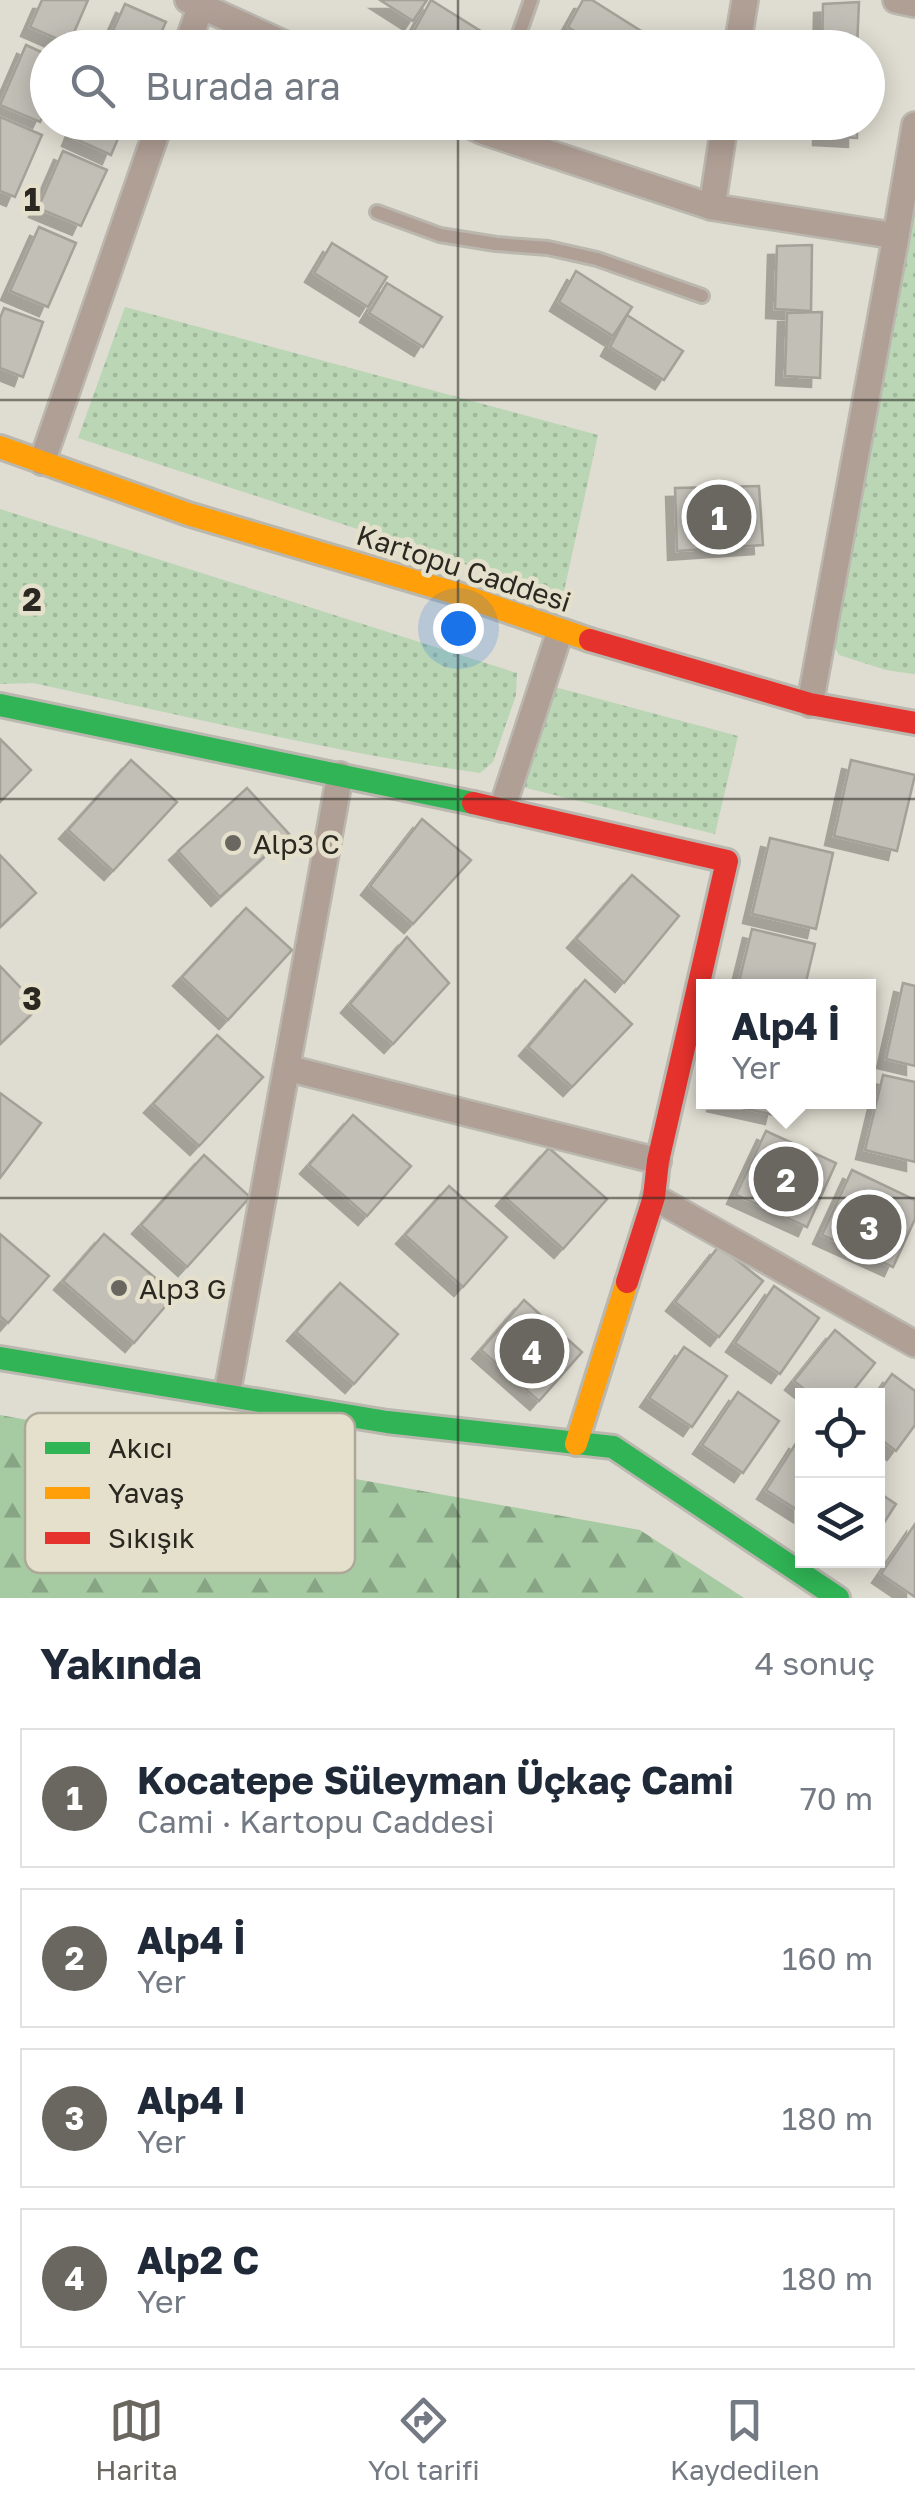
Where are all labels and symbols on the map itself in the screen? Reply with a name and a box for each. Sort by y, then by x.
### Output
text: 1 [24,180,40,218]
pin: 1 [686,480,752,554]
street label: Kartopu Caddesi [353,518,575,618]
text: 2 [22,580,42,618]
your location [433,603,484,654]
place label: Alp3 C [253,827,340,860]
marker: Alp3 C [222,832,244,854]
text: 3 [22,979,42,1017]
pin: 2 [754,1142,818,1216]
pin: 3 [836,1190,902,1264]
place label: Alp3 G [139,1272,227,1305]
marker: Alp3 G [108,1277,130,1299]
pin: 4 [500,1314,564,1388]
legend [25,1413,355,1573]
text: Akıcı [108,1431,173,1464]
text: Yavaş [108,1476,184,1509]
text: Sıkışık [108,1521,195,1554]

